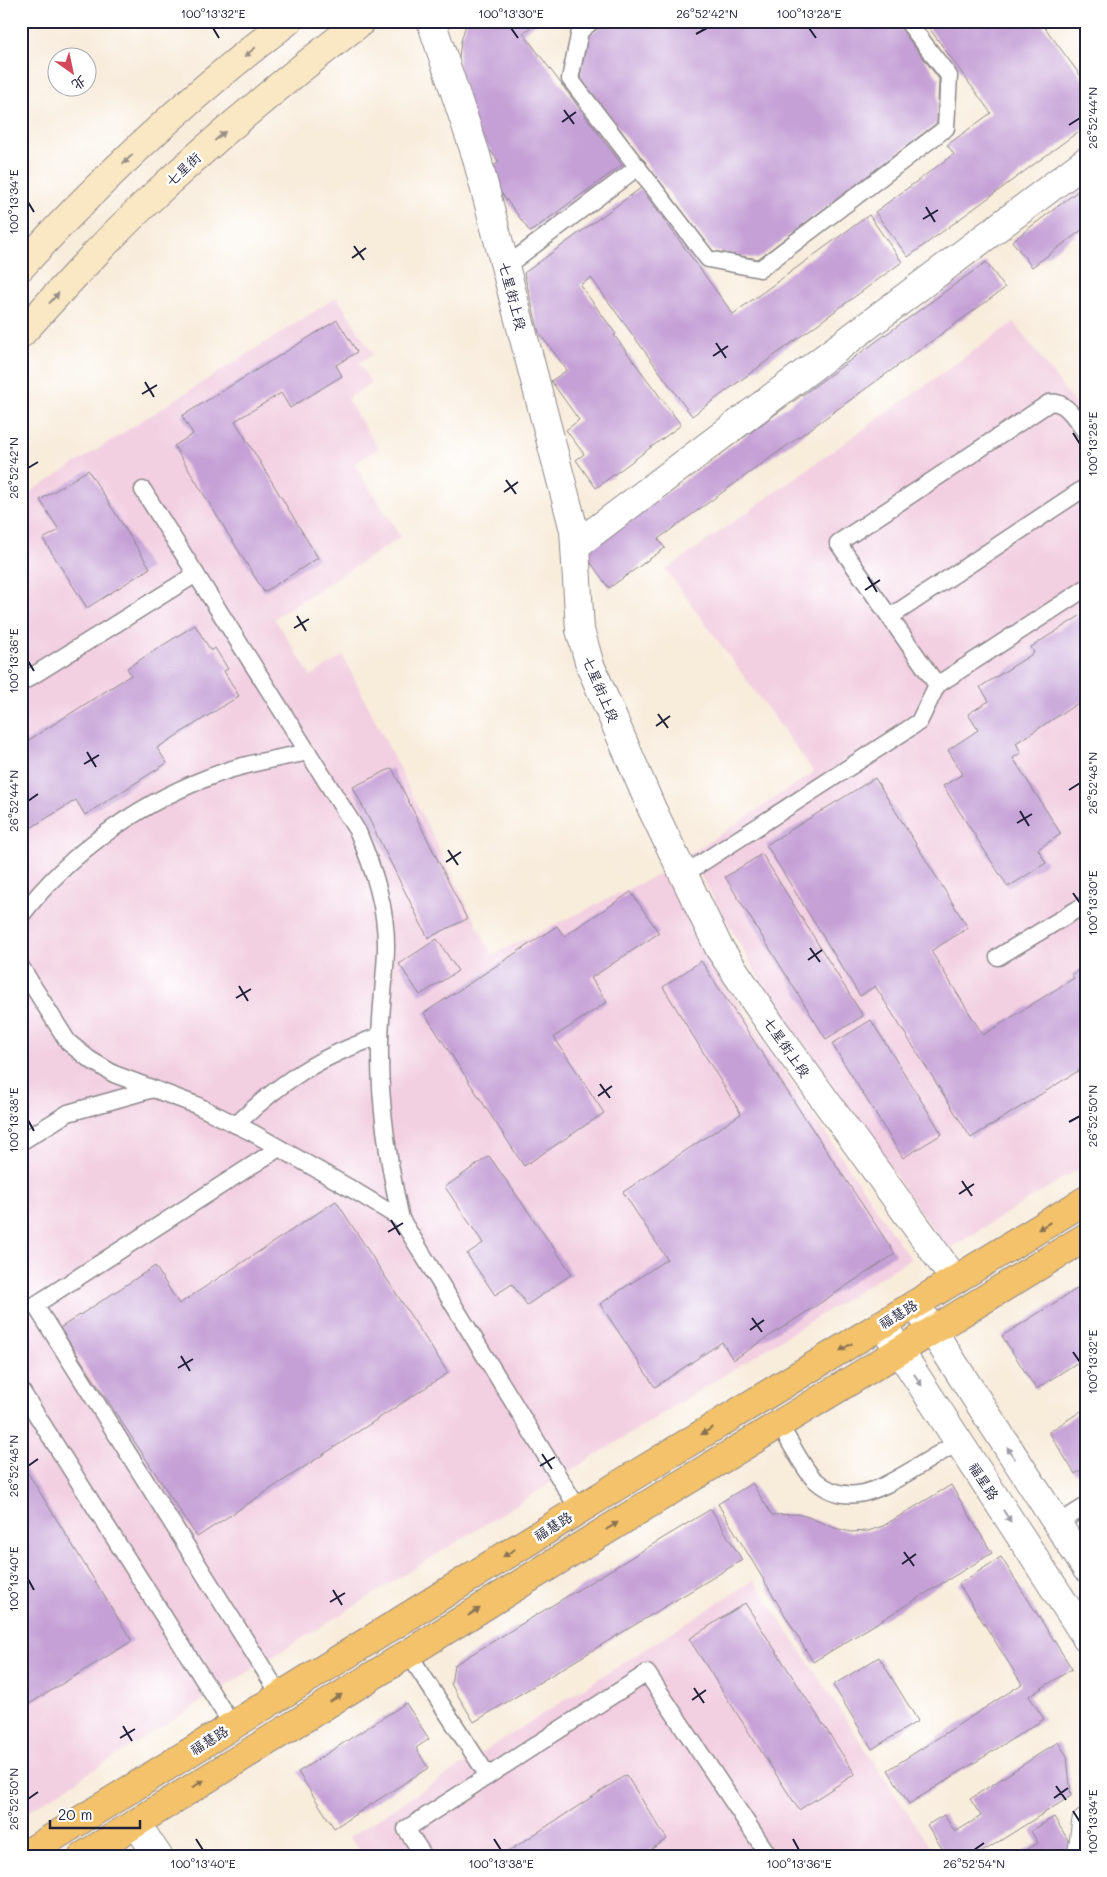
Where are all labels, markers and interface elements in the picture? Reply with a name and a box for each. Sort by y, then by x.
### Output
text: 100°13'32"E [181,5,245,21]
text: 100°13'30"E [478,5,544,21]
text: 26°52'42"N [676,5,738,21]
text: 100°13'28"E [777,5,842,21]
one-way arrow [243,46,256,57]
north arrow [48,48,98,98]
text: 北 [68,72,90,95]
text: 26°52'44"N [1084,87,1100,149]
one-way arrow [214,130,227,141]
street label: 七星街 [161,148,205,190]
one-way arrow [122,153,134,165]
text: 100°13'34"E [5,169,21,235]
street label: 七星街上段 [495,260,531,332]
one-way arrow [48,293,60,305]
text: 100°13'28"E [1084,411,1100,476]
text: 26°52'42"N [5,437,21,499]
text: 100°13'36"E [5,628,21,694]
street label: 七星街上段 [579,653,623,725]
text: 26°52'48"N [1084,752,1100,814]
text: 26°52'44"N [5,770,21,832]
text: 100°13'30"E [1084,870,1100,936]
street label: 七星街上段 [759,1013,815,1081]
text: 26°52'50"N [1084,1085,1100,1147]
text: 100°13'38"E [5,1087,21,1153]
one-way arrow [1038,1221,1051,1230]
street label: 福慧路 [875,1295,921,1333]
text: 100°13'32"E [1084,1330,1100,1394]
one-way arrow [839,1342,852,1351]
one-way arrow [913,1373,923,1386]
one-way arrow [700,1427,713,1436]
text: 26°52'48"N [5,1435,21,1497]
one-way arrow [1006,1447,1016,1460]
street label: 福星路 [965,1458,1003,1504]
street label: 福慧路 [530,1507,576,1545]
one-way arrow [1002,1509,1012,1523]
one-way arrow [606,1521,619,1531]
text: 100°13'40"E [5,1546,21,1612]
one-way arrow [502,1549,516,1558]
one-way arrow [468,1607,481,1617]
one-way arrow [330,1693,343,1702]
street label: 福慧路 [186,1721,232,1759]
text: 26°52'50"N [5,1768,21,1830]
one-way arrow [192,1779,205,1788]
text: 100°13'34"E [1084,1789,1100,1855]
scale bar [50,1797,140,1829]
text: 20 m [58,1804,92,1824]
text: 100°13'40"E [170,1855,236,1871]
text: 100°13'38"E [468,1855,534,1871]
text: 100°13'36"E [766,1855,832,1871]
text: 26°52'54"N [943,1855,1005,1871]

